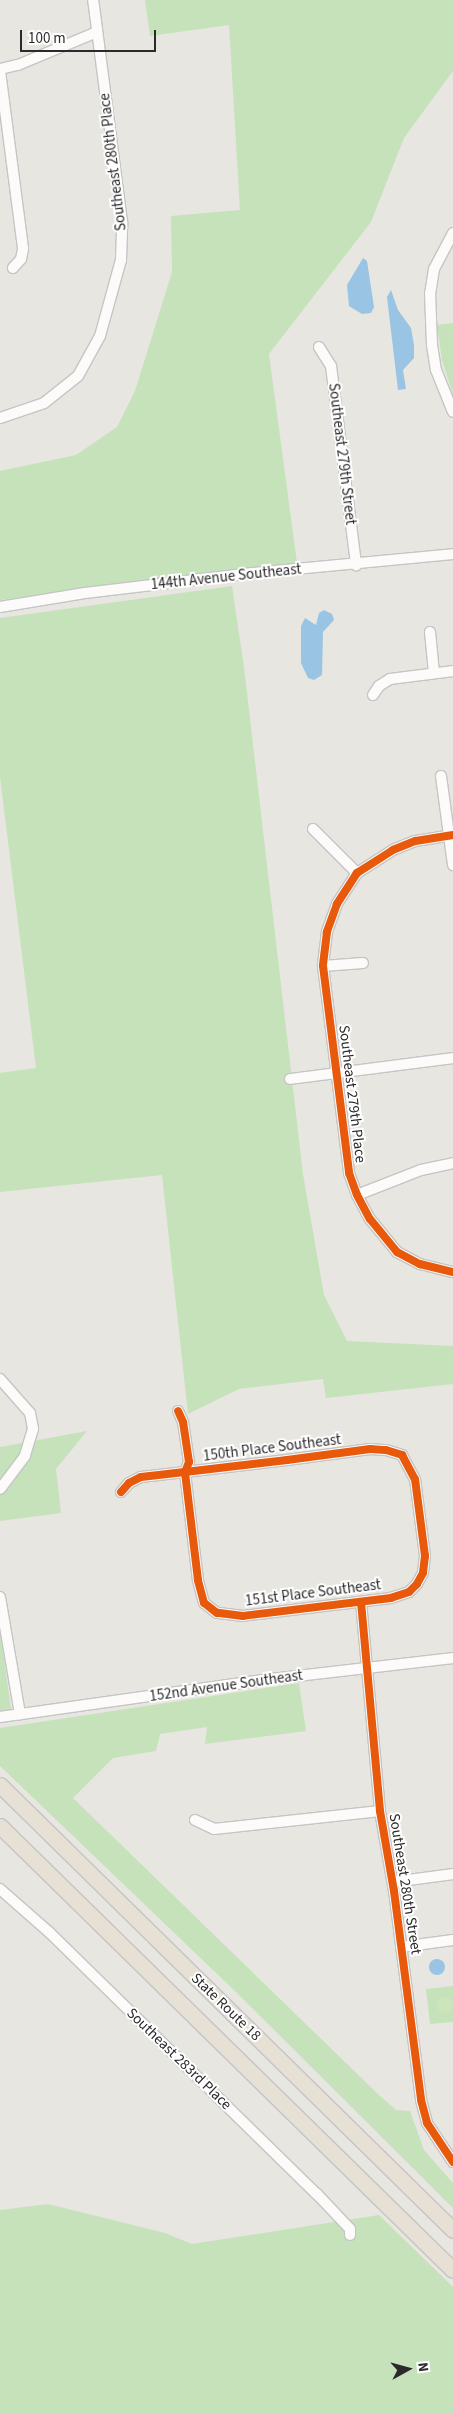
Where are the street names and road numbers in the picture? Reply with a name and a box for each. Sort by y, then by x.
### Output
street label: Southeast 280th Place [96,92,130,232]
street label: Southeast 279th Street [324,382,360,526]
street label: 144th Avenue Southeast [150,560,302,594]
street label: Southeast 279th Place [335,1024,369,1164]
street label: 150th Place Southeast [202,1431,342,1465]
street label: 151st Place Southeast [244,1576,382,1610]
street label: 152nd Avenue Southeast [148,1666,304,1706]
street label: Southeast 280th Street [385,1812,425,1956]
street label: State Route 18 [187,1969,265,2045]
street label: Southeast 283rd Place [123,2004,235,2114]

